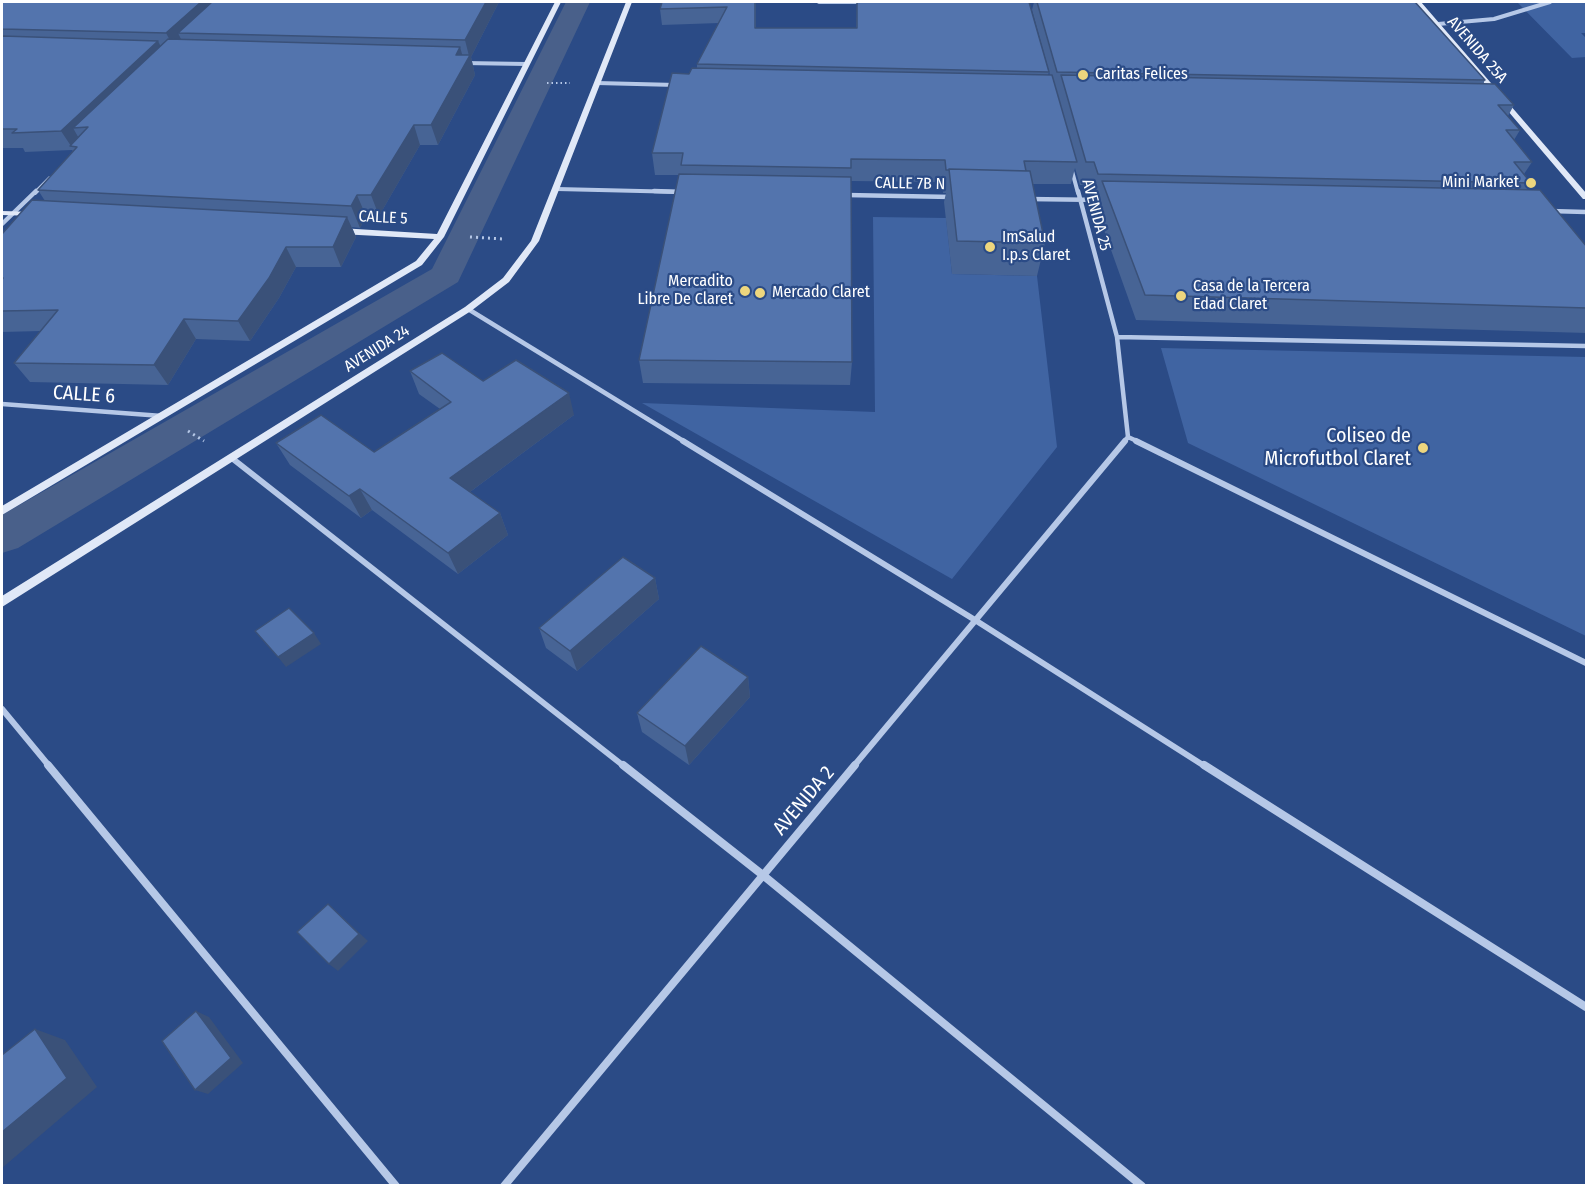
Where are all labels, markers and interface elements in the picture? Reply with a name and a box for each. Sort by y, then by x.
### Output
street label: AVENIDA 25A [1443,13,1511,87]
place label: Caritas Felices [1095,65,1188,85]
marker: Caritas Felices [1076,68,1090,82]
place label: Mini Market [1442,173,1519,193]
street label: CALLE 7B N [874,174,946,194]
marker: Mini Market [1524,176,1538,190]
street label: AVENIDA 25 [1077,177,1115,253]
street label: CALLE 5 [358,207,408,229]
place label: ImSalud I.p.s Claret [1002,228,1070,266]
marker: ImSalud I.p.s Claret [983,240,997,254]
place label: Mercadito Libre De Claret [637,272,733,310]
place label: Casa de la Tercera Edad Claret [1193,277,1310,315]
place label: Mercado Claret [772,283,870,303]
marker: Mercadito Libre De Claret [738,284,752,298]
marker: Mercado Claret [753,286,767,300]
marker: Casa de la Tercera Edad Claret [1174,289,1188,303]
street label: AVENIDA 24 [341,321,413,377]
street label: CALLE 6 [52,381,116,409]
place label: Coliseo de Microfutbol Claret [1264,424,1411,471]
marker: Coliseo de Microfutbol Claret [1416,441,1430,455]
street label: AVENIDA 2 [768,762,840,840]

